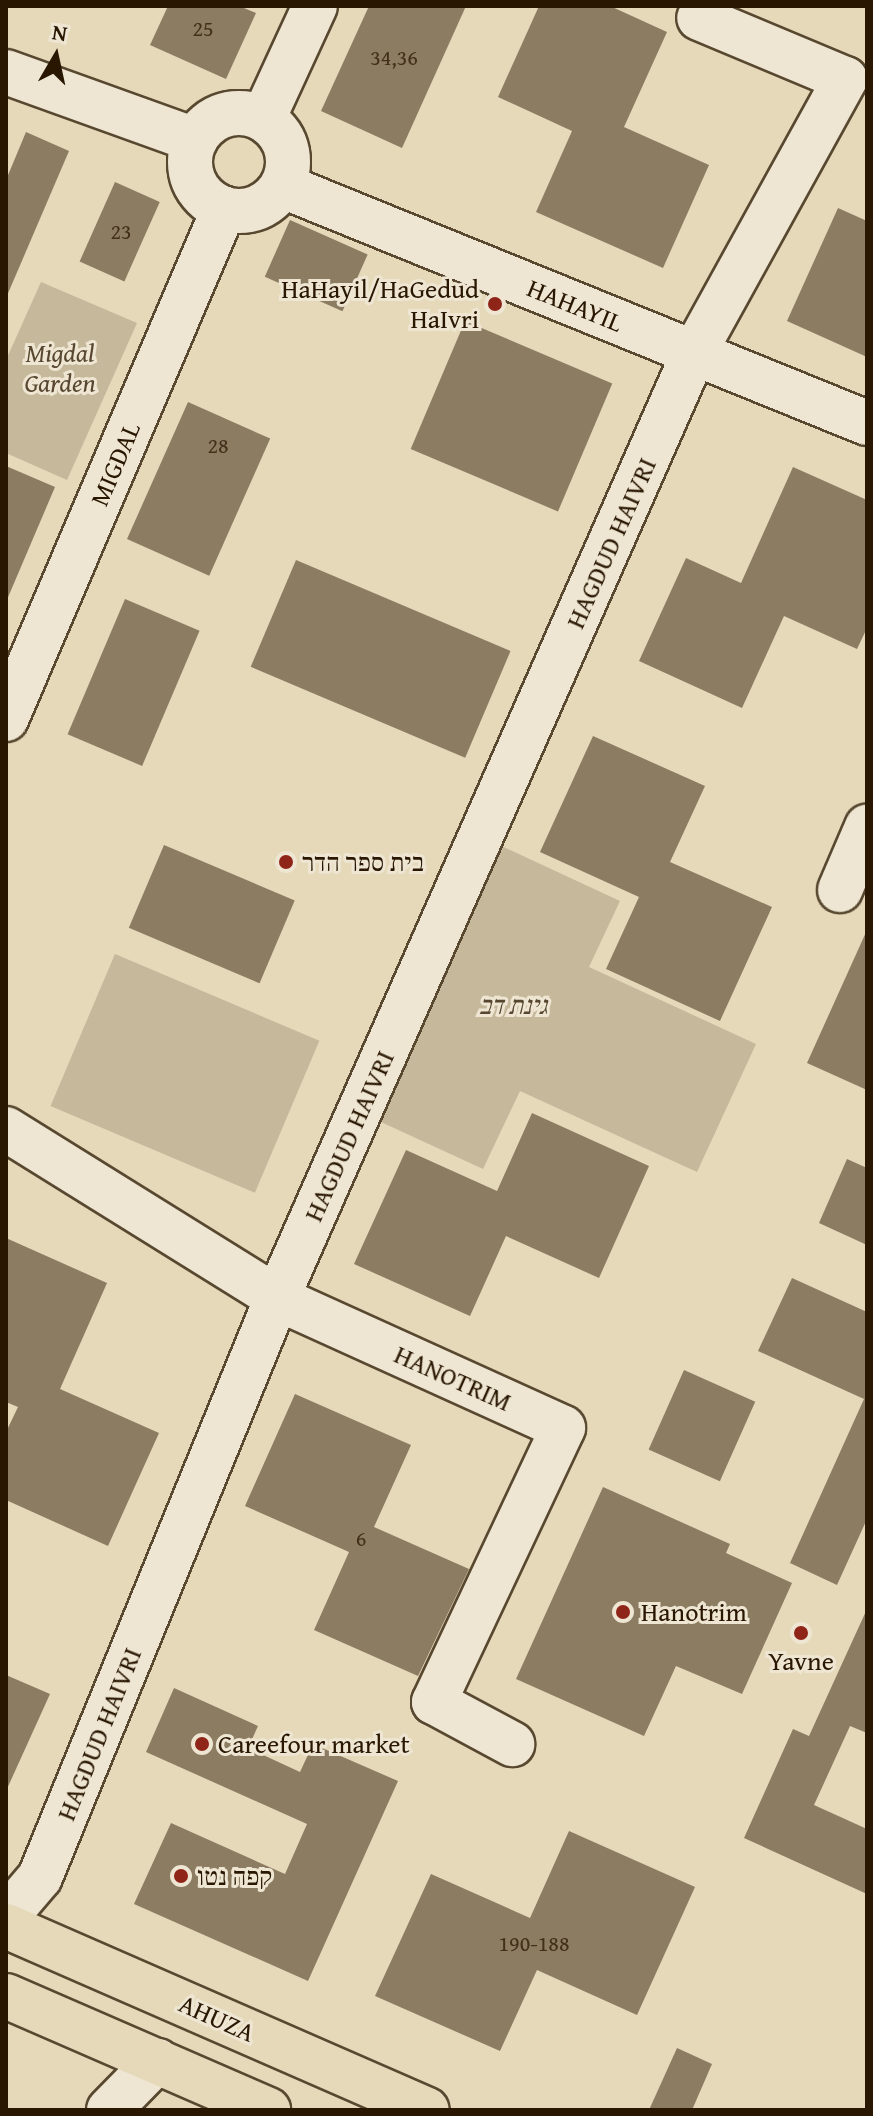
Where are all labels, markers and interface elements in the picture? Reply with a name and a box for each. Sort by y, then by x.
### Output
text: N [50,15,70,49]
north arrow [16,16,96,96]
house number: 25 [192,16,214,42]
house number: 34,36 [370,45,418,71]
house number: 23 [110,219,132,245]
street label: HAHAYIL [523,272,627,338]
place label: HaHayil/HaGedud HaIvri [281,273,479,334]
marker: HaHayil/HaGedud HaIvri [486,295,504,313]
park label: Migdal Garden [24,337,96,398]
street label: MIGDAL [83,417,147,511]
house number: 28 [207,433,229,459]
street label: HAGDUD HAIVRI [559,453,663,633]
place label: בית ספר הדר [302,846,424,878]
marker: בית ספר הדר [277,853,295,871]
park label: גינת דב [479,989,547,1021]
street label: HAGDUD HAIVRI [297,1046,401,1226]
street label: HANOTRIM [390,1338,516,1418]
house number: 6 [356,1526,366,1552]
place label: Hanotrim [641,1596,747,1628]
marker: Hanotrim [612,1601,634,1623]
marker: Yavne [792,1624,810,1642]
street label: HAGDUD HAIVRI [50,1643,148,1825]
place label: Yavne [768,1645,834,1677]
place label: Careefour market [218,1728,410,1760]
marker: Careefour market [193,1735,211,1753]
place label: קפה נטו [197,1860,272,1892]
marker: קפה נטו [172,1867,190,1885]
house number: 190-188 [498,1931,570,1957]
street label: AHUZA [174,1988,260,2048]

